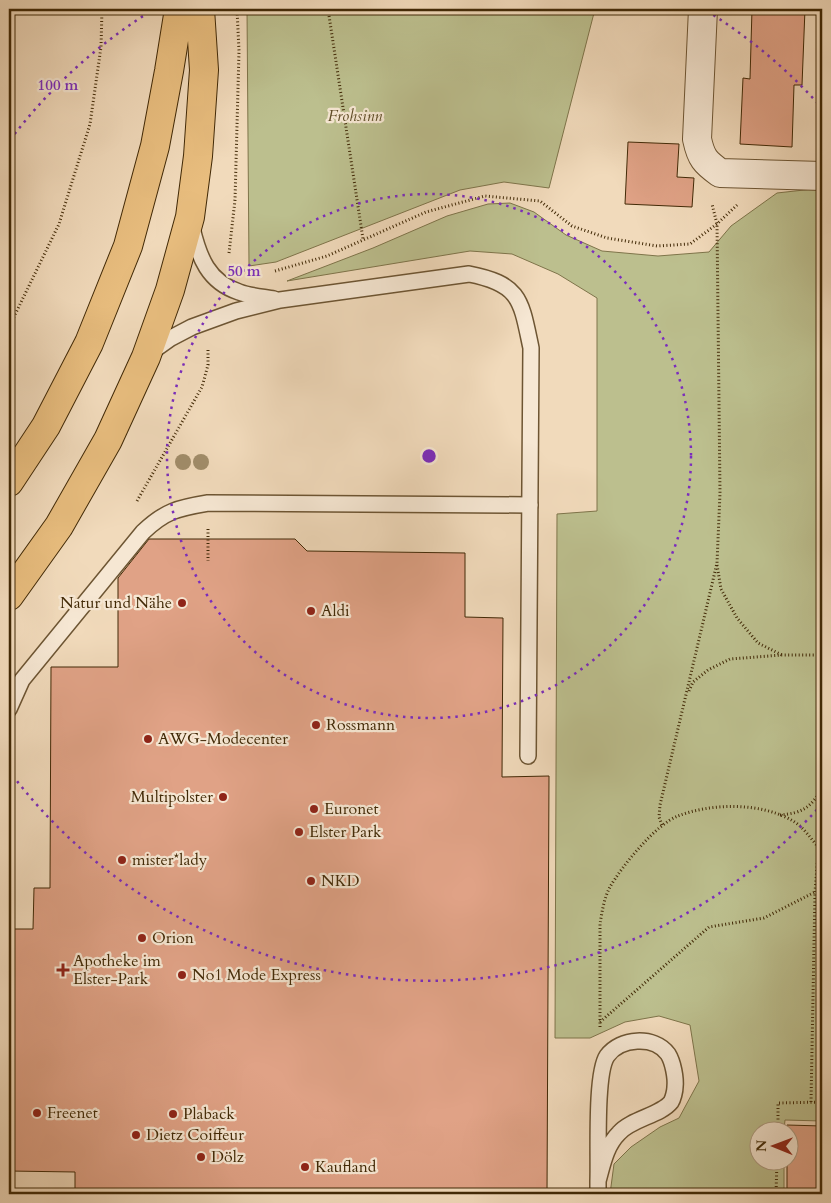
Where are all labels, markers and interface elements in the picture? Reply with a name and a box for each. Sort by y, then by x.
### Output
text: 100 m [38,75,79,95]
park label: Frohsinn [328,105,382,127]
text: 50 m [227,261,261,281]
centre of rings [420,447,438,465]
place label: Natur und Nähe [60,592,172,614]
marker: Natur und Nähe [176,597,188,609]
place label: Aldi [321,600,350,622]
marker: Aldi [305,605,317,617]
place label: Rossmann [326,714,395,736]
marker: Rossmann [310,719,322,731]
place label: AWG-Modecenter [158,728,288,750]
marker: AWG-Modecenter [142,733,154,745]
place label: Multipolster [131,786,213,808]
marker: Multipolster [217,791,229,803]
place label: Euronet [324,798,379,820]
marker: Euronet [308,803,320,815]
place label: Elster Park [309,821,382,843]
marker: Elster Park [293,826,305,838]
place label: mister*lady [132,849,208,871]
marker: mister*lady [116,854,128,866]
place label: NKD [321,870,360,892]
marker: NKD [305,875,317,887]
place label: Orion [152,927,194,949]
marker: Orion [136,932,148,944]
place label: Apotheke im Elster-Park [73,950,161,990]
marker: Apotheke im Elster-Park [57,964,69,976]
place label: No1 Mode Express [192,964,321,986]
marker: No1 Mode Express [176,969,188,981]
place label: Freenet [47,1102,98,1124]
place label: Plaback [183,1103,235,1125]
marker: Freenet [31,1107,43,1119]
marker: Plaback [167,1108,179,1120]
north arrow [748,1120,798,1170]
place label: Dietz Coiffeur [146,1124,244,1146]
marker: Dietz Coiffeur [130,1129,142,1141]
text: N [752,1140,771,1152]
place label: Dölz [211,1146,244,1168]
marker: Dölz [195,1151,207,1163]
place label: Kaufland [315,1156,377,1178]
marker: Kaufland [299,1161,311,1173]

